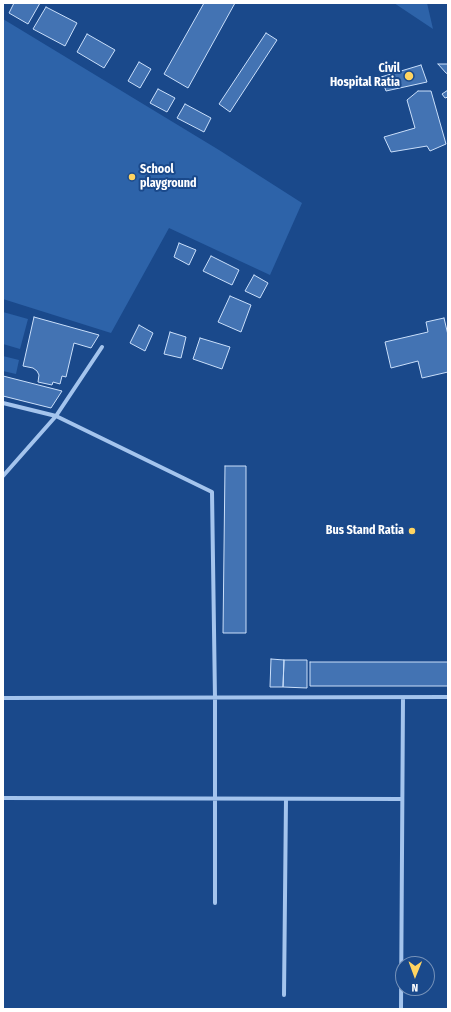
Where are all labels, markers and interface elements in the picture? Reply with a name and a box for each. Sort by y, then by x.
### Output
place label: Civil Hospital Ratia [330,62,400,90]
marker: Civil Hospital Ratia [403,70,415,82]
place label: School playground [140,163,197,191]
marker: School playground [127,172,137,182]
place label: Bus Stand Ratia [326,524,404,538]
marker: Bus Stand Ratia [407,526,417,536]
north arrow [395,956,435,996]
text: N [411,981,418,994]

